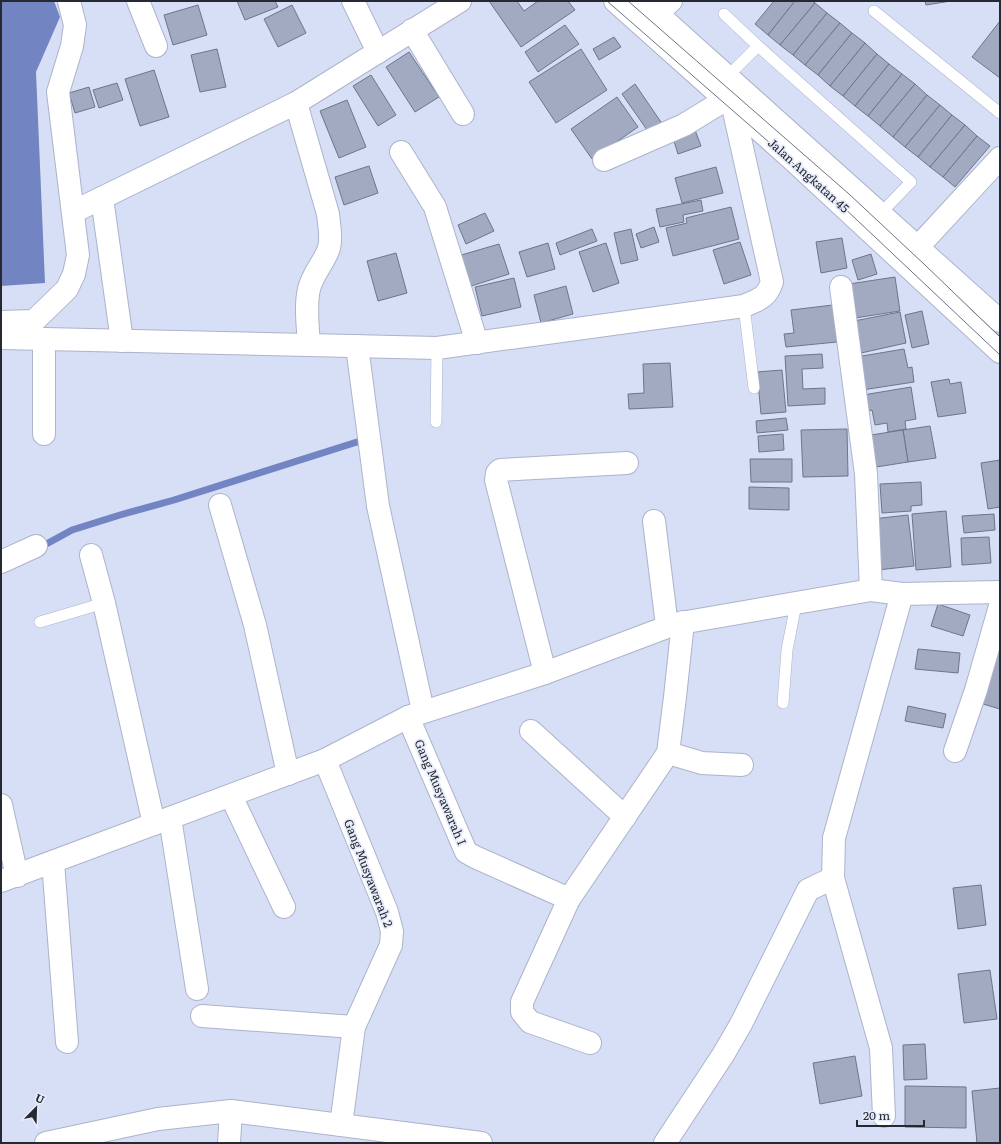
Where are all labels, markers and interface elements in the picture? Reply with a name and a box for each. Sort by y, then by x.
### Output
street label: Jalan Angkatan 45 [764,134,854,216]
street label: Gang Musyawarah I [411,736,471,848]
street label: Gang Musyawarah 2 [340,816,398,930]
north arrow [16,1088,56,1128]
text: U [33,1089,48,1107]
scale bar [857,1102,924,1128]
text: 20 m [863,1106,890,1124]

